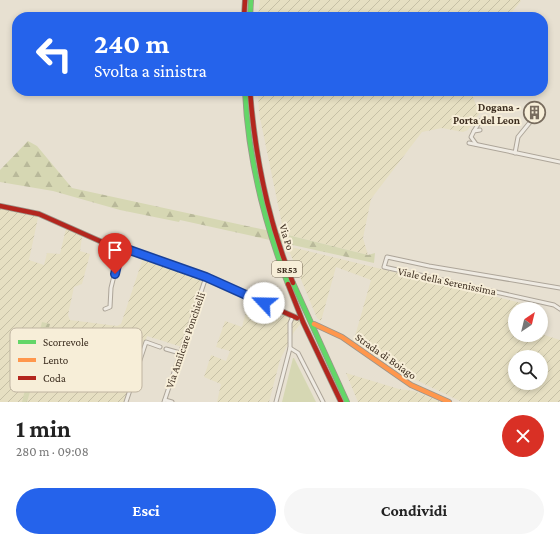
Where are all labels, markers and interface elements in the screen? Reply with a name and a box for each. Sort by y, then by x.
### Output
icon: left [28,28,80,80]
text: 240 m [94,28,169,59]
text: Svolta a sinistra [94,61,207,81]
building icon: Dogana - Porta del Leon [522,100,548,126]
place label: Dogana - Porta del Leon [453,101,521,126]
street label: Via Po [277,222,297,252]
pin [98,233,132,274]
icon: arrive [104,239,126,261]
road number: SR53 [272,261,302,277]
street label: Viale della Serenissima [397,265,497,297]
position arrow [243,282,285,324]
street label: Via Amilcare Ponchielli [163,290,207,390]
north arrow [508,302,548,342]
map controls [508,302,548,390]
legend [10,328,142,392]
street label: Strada di Boiago [353,331,419,383]
text: Scorrevole [43,336,89,348]
button: search [508,350,548,390]
text: Lento [43,354,69,366]
text: Coda [43,372,66,384]
text: 1 min [16,415,71,442]
button: close [502,415,544,457]
text: 280 m · 09:08 [16,444,89,459]
button: Esci [16,488,276,534]
button: Condividi [284,488,544,534]

